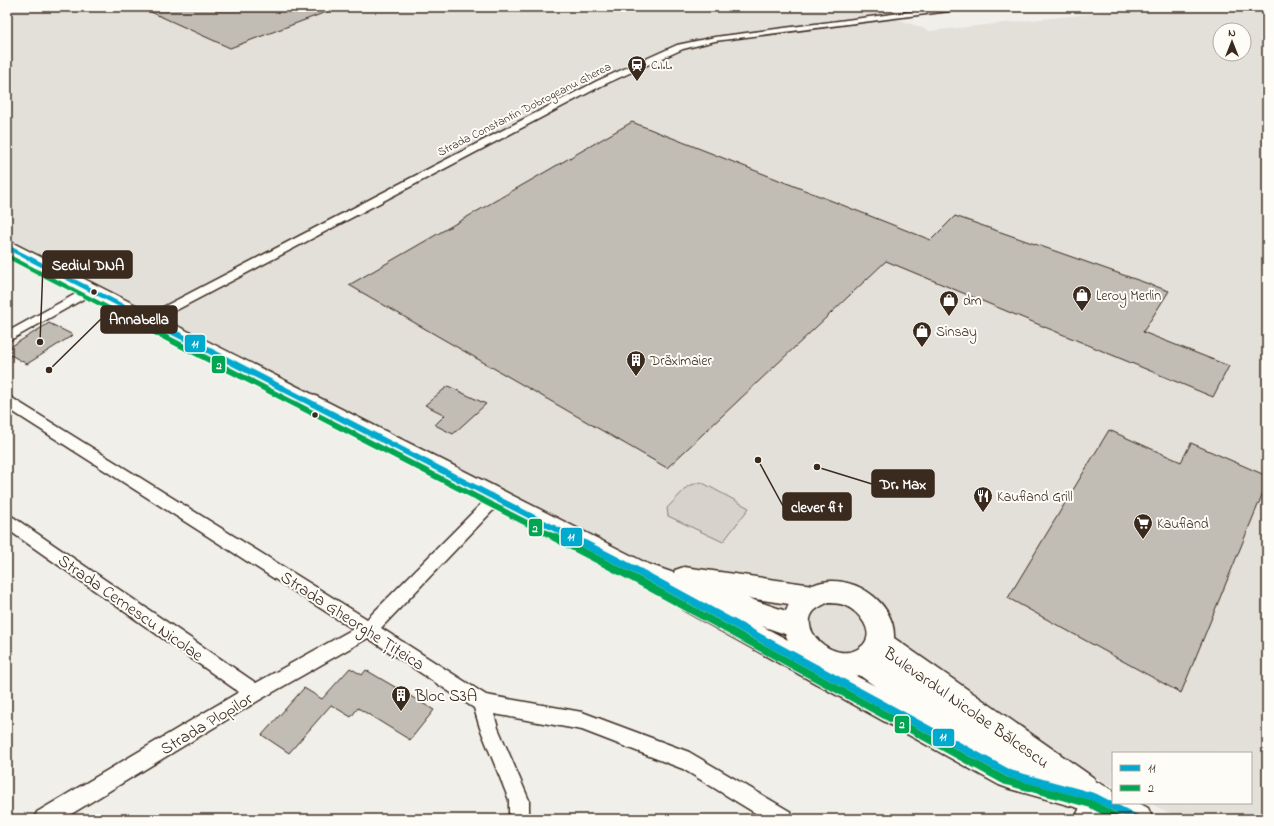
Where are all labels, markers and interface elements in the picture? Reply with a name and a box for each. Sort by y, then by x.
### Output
north arrow [1212,22,1252,62]
text: N [1228,25,1236,41]
station icon: C.I.L. [626,54,648,82]
place label: C.I.L. [651,57,673,75]
street label: Strada Constantin Dobrogeanu Gherea [435,58,615,163]
callout: Sediul DNA [43,251,132,278]
text: Sediul DNA [52,255,124,277]
shop icon: Leroy Merlin [1071,284,1093,312]
place label: Leroy Merlin [1096,286,1161,308]
unlabelled marker [89,287,99,297]
shop icon: dm [938,289,960,317]
place label: dm [963,291,982,312]
callout: Annabella [101,306,177,333]
text: Annabella [109,309,169,331]
shop icon: Sinsay [911,320,933,348]
place label: Sinsay [936,322,977,344]
line badge: 11 [184,334,206,353]
text: 11 [192,337,199,353]
building icon: Dräxlmaier [625,349,647,377]
place label: Dräxlmaier [649,351,713,372]
line badge: 2 [211,355,226,374]
text: 2 [215,358,222,374]
unlabelled marker [310,410,320,420]
callout: Dr. Max [872,470,934,497]
text: Dr. Max [879,474,926,496]
restaurant icon: Kaufland Grill [972,485,994,513]
place label: Kaufland Grill [997,487,1073,508]
callout: clever fit [783,493,851,520]
text: clever fit [791,497,844,519]
supermarket icon: Kaufland [1132,512,1154,540]
place label: Kaufland [1157,514,1209,535]
line badge: 2 [528,518,543,537]
text: 2 [531,521,538,537]
line badge: 11 [560,527,583,547]
text: 11 [568,530,575,546]
street label: Strada Cernescu Nicolae [52,549,208,668]
street label: Strada Gheorghe Țițeica [274,565,429,679]
street label: Bulevardul Nicolae Bălcescu [877,641,1054,775]
building icon: Bloc S3A [390,684,412,712]
place label: Bloc S3A [414,684,477,709]
street label: Strada Plopilor [156,686,258,762]
line badge: 2 [894,715,910,734]
text: 2 [898,717,905,733]
line badge: 11 [932,728,955,747]
text: 11 [940,730,947,746]
legend [1112,752,1252,804]
text: 11 [1148,760,1156,778]
text: 2 [1148,780,1154,798]

